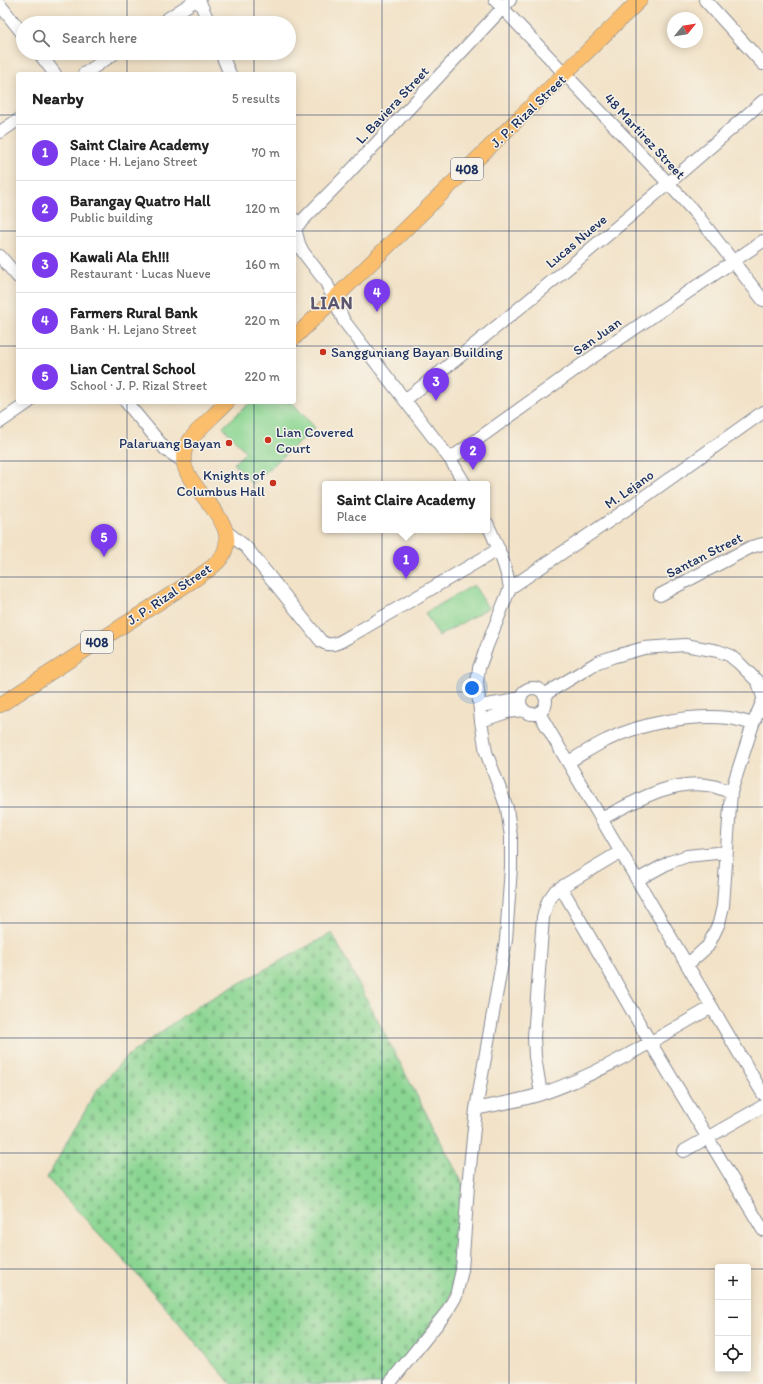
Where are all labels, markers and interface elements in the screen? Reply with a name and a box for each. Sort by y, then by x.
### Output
north arrow [667,12,703,48]
search box [16,16,296,60]
icon: search [30,27,52,49]
text: Search here [62,29,137,47]
street label: L. Baviera Street [352,63,433,148]
street label: J. P. Rizal Street [487,71,570,152]
text: Nearby [32,88,84,108]
street label: 48 Martirez Street [601,90,689,183]
text: 5 results [232,91,280,106]
text: Saint Claire Academy [70,136,209,154]
text: 1 [42,145,48,160]
text: 70 m [252,145,280,160]
text: Place · H. Lejano Street [70,154,197,169]
road number: 408 [451,158,483,180]
text: Barangay Quatro Hall [70,192,211,210]
text: 2 [42,201,48,216]
text: 120 m [245,201,280,216]
text: Public building [70,210,153,225]
street label: Lucas Nueve [542,211,611,272]
text: Kawali Ala Eh!!! [70,248,169,266]
text: 3 [41,257,49,272]
text: 160 m [245,257,280,272]
text: Restaurant · Lucas Nueve [70,266,211,281]
pin: 4 [364,279,390,312]
district label: LIAN [310,292,354,314]
text: Farmers Rural Bank [70,304,198,322]
text: 4 [41,313,49,328]
text: 220 m [244,313,280,328]
street label: San Juan [570,313,625,359]
text: Bank · H. Lejano Street [70,322,197,337]
place label: Sangguniang Bayan Building [331,344,504,361]
marker: Sangguniang Bayan Building [318,347,328,357]
text: Lian Central School [70,360,196,378]
pin: 3 [423,368,449,401]
text: 5 [42,369,48,384]
text: 220 m [244,369,280,384]
text: School · J. P. Rizal Street [70,378,207,393]
place label: Lian Covered Court [276,424,354,457]
place label: Palaruang Bayan [119,435,221,452]
marker: Lian Covered Court [263,435,273,445]
pin: 2 [460,437,486,470]
marker: Palaruang Bayan [224,438,234,448]
street label: M. Lejano [601,466,657,513]
place label: Knights of Columbus Hall [177,467,266,500]
marker: Knights of Columbus Hall [268,478,278,488]
popup [322,481,490,533]
text: Saint Claire Academy [337,491,475,509]
text: Place [337,509,367,524]
pin: 5 [91,524,117,557]
street label: Santan Street [663,529,745,582]
pin: 1 [393,546,419,579]
street label: J. P. Rizal Street [124,560,215,629]
road number: 408 [81,631,113,653]
your location [462,678,482,698]
map controls [715,1264,751,1372]
button: + [715,1264,751,1300]
button: − [715,1300,751,1336]
button: locate [715,1336,751,1372]

